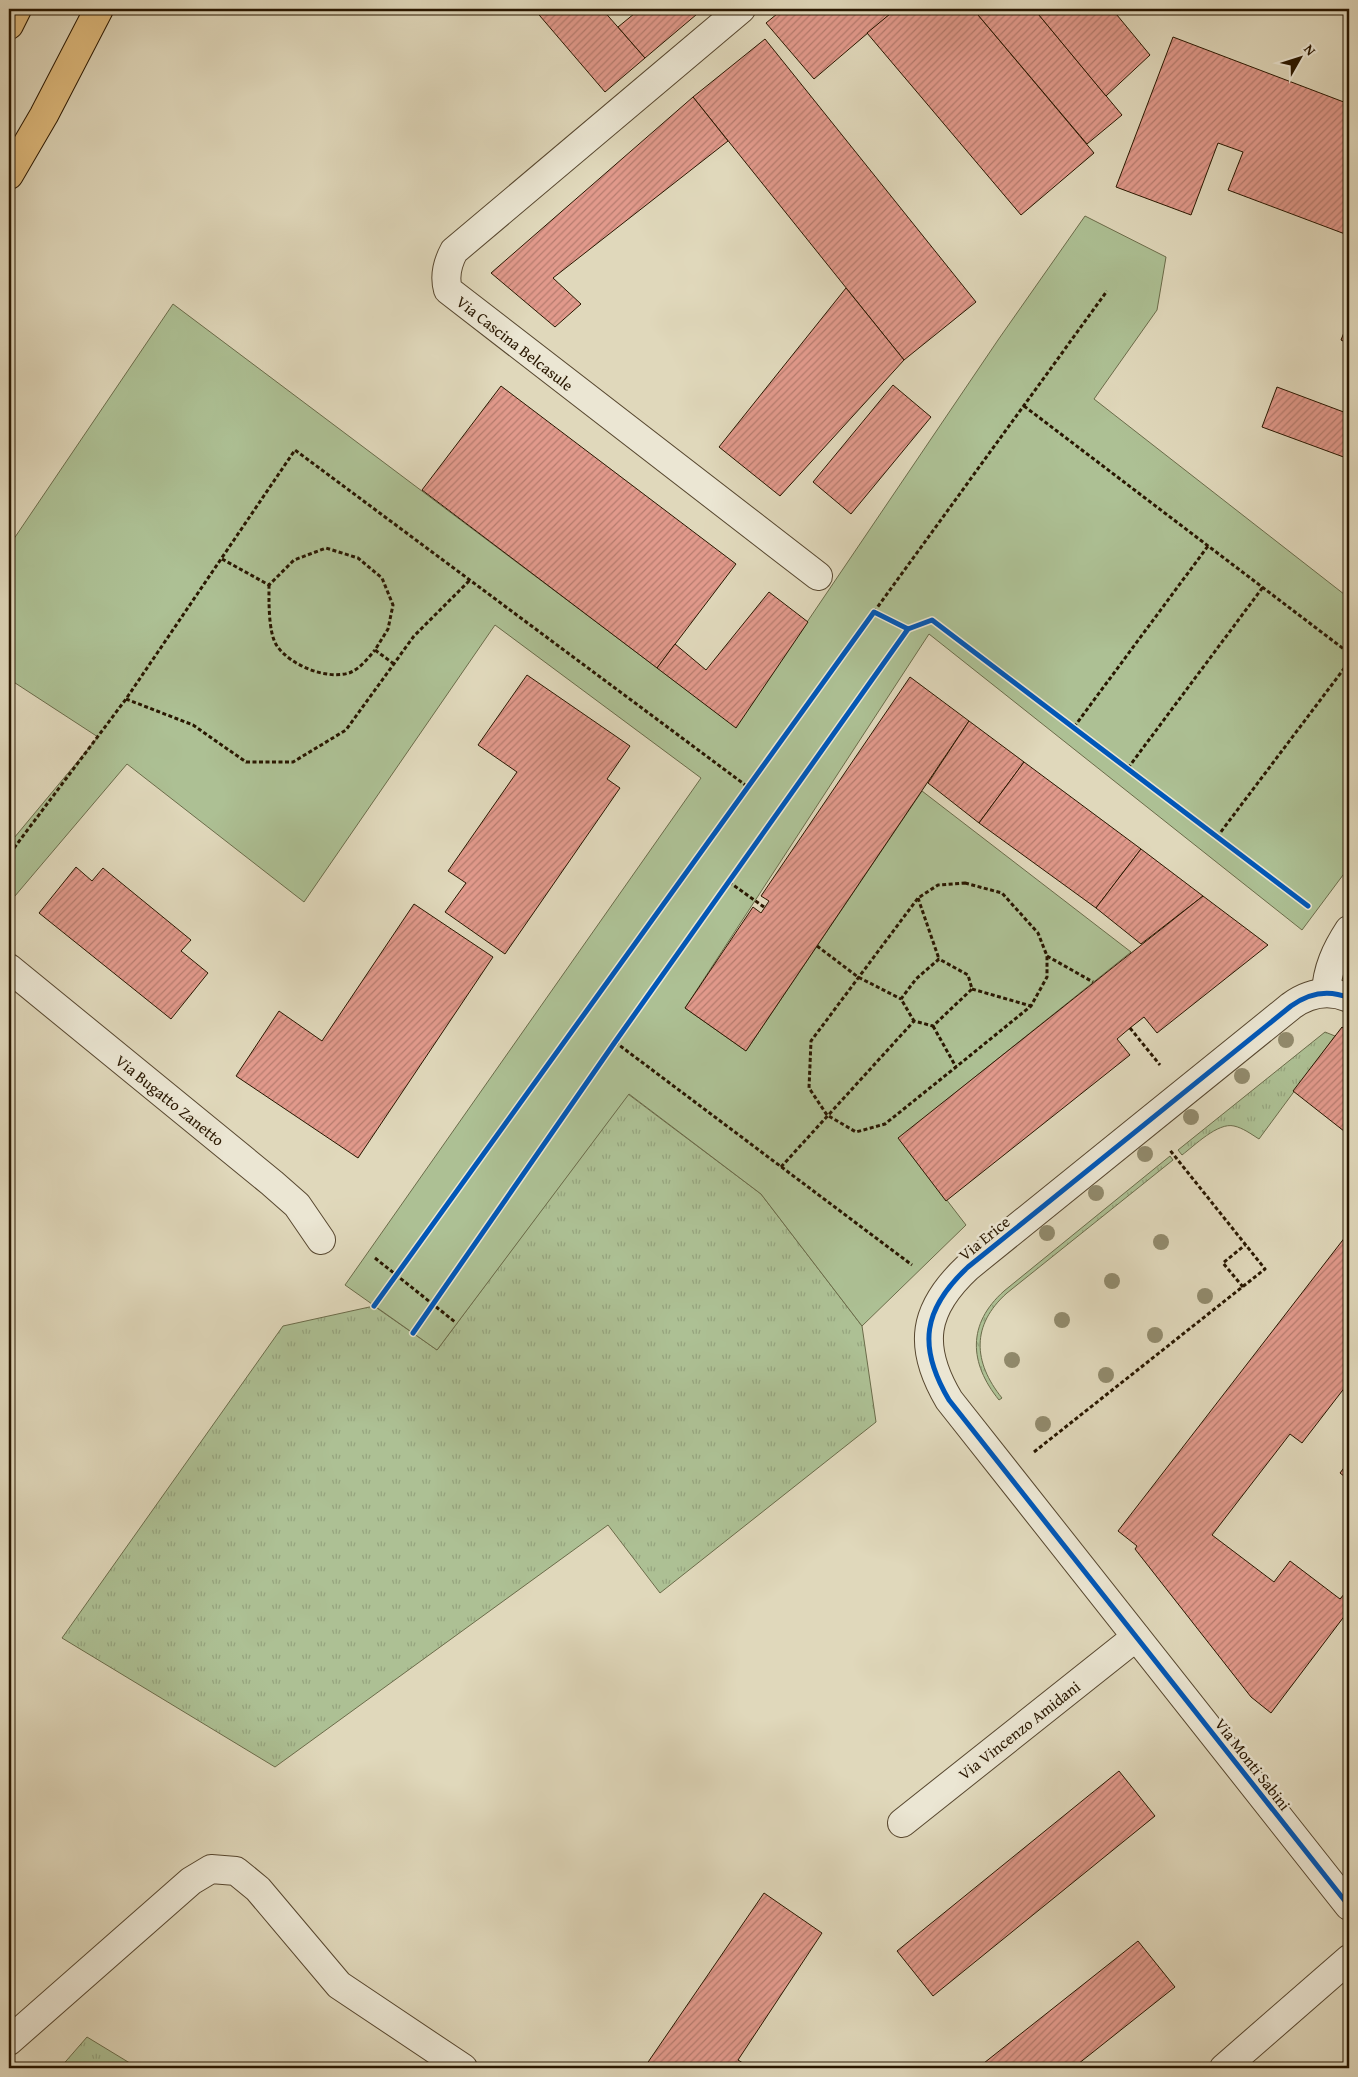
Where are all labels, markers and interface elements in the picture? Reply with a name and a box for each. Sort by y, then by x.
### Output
north arrow [1276,32,1326,82]
text: N [1299,40,1321,60]
street label: Via Cascina Belcasule [451,290,579,396]
street label: Via Bugatto Zanetto [110,1048,230,1152]
street label: Via Erice [953,1210,1015,1266]
street label: Via Vincenzo Amidani [953,1674,1086,1785]
street label: Via Monti Sabini [1209,1713,1297,1816]

